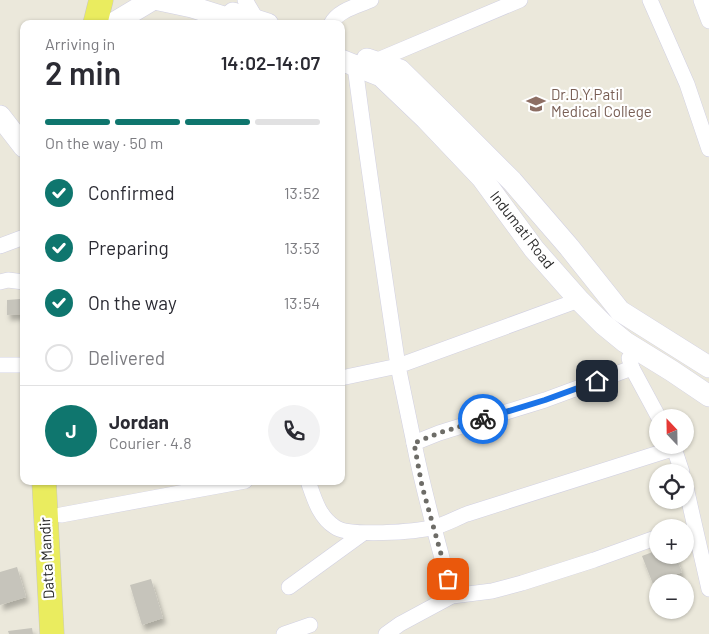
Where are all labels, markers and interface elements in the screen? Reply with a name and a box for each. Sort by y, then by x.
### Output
text: Arriving in [45,34,115,53]
text: 14:02–14:07 [221,51,320,74]
text: 2 min [45,53,121,91]
place label: Dr.D.Y.Patil Medical College [551,85,652,120]
school or university icon: Dr.D.Y.Patil Medical College [525,93,547,115]
text: On the way · 50 m [45,133,163,152]
icon: check [45,179,73,207]
text: Confirmed [88,181,175,204]
text: 13:52 [284,183,320,202]
street label: Indumati Road [487,187,559,272]
icon: check [45,234,73,262]
text: Preparing [88,236,169,259]
text: 13:53 [284,238,320,257]
icon: check [45,289,73,317]
text: On the way [88,291,177,314]
text: 13:54 [284,293,320,312]
text: Delivered [88,346,165,369]
pin [576,360,618,402]
icon: home [583,367,611,395]
courier [458,394,508,444]
button: phone [268,405,320,457]
icon: bike [469,405,497,433]
north arrow [649,409,694,454]
map controls [649,409,694,619]
text: Jordan [109,410,169,433]
text: J [65,419,77,442]
text: Courier · 4.8 [109,433,192,452]
button: locate [649,464,694,509]
street label: Datta Mandir [35,516,57,600]
button: + [649,519,694,564]
pin [427,558,469,600]
icon: bag [434,565,462,593]
button: − [649,574,694,619]

